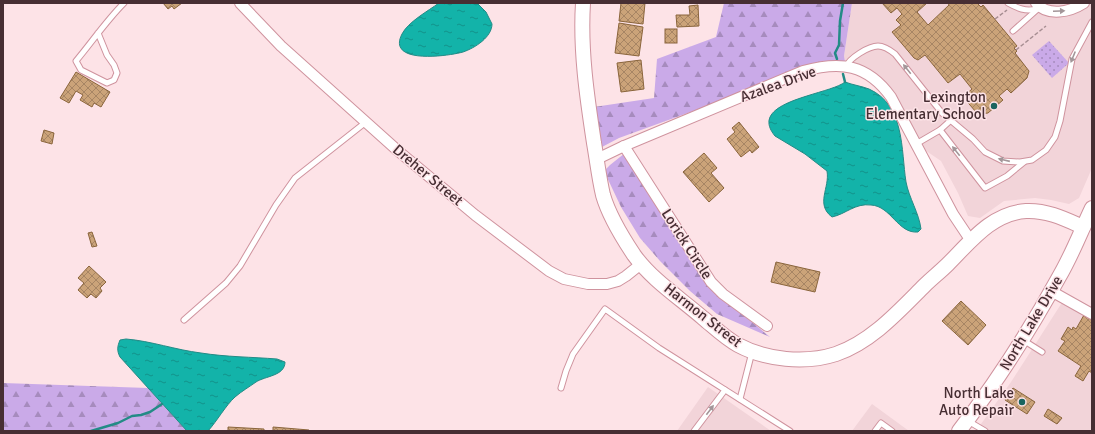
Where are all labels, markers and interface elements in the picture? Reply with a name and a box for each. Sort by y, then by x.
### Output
one-way arrow [1053,8,1066,14]
one-way arrow [1070,51,1076,63]
street label: Azalea Drive [737,62,819,106]
one-way arrow [903,64,912,75]
place label: Lexington Elementary School [865,88,986,123]
marker: Lexington Elementary School [989,101,999,111]
street label: Dreher Street [389,140,467,210]
one-way arrow [952,146,961,157]
one-way arrow [998,157,1010,163]
street label: Lorick Circle [658,205,716,283]
street label: North Lake Drive [996,272,1066,374]
street label: Harmon Street [661,279,745,351]
place label: North Lake Auto Repair [939,384,1014,419]
marker: North Lake Auto Repair [1017,397,1027,407]
one-way arrow [705,405,714,416]

